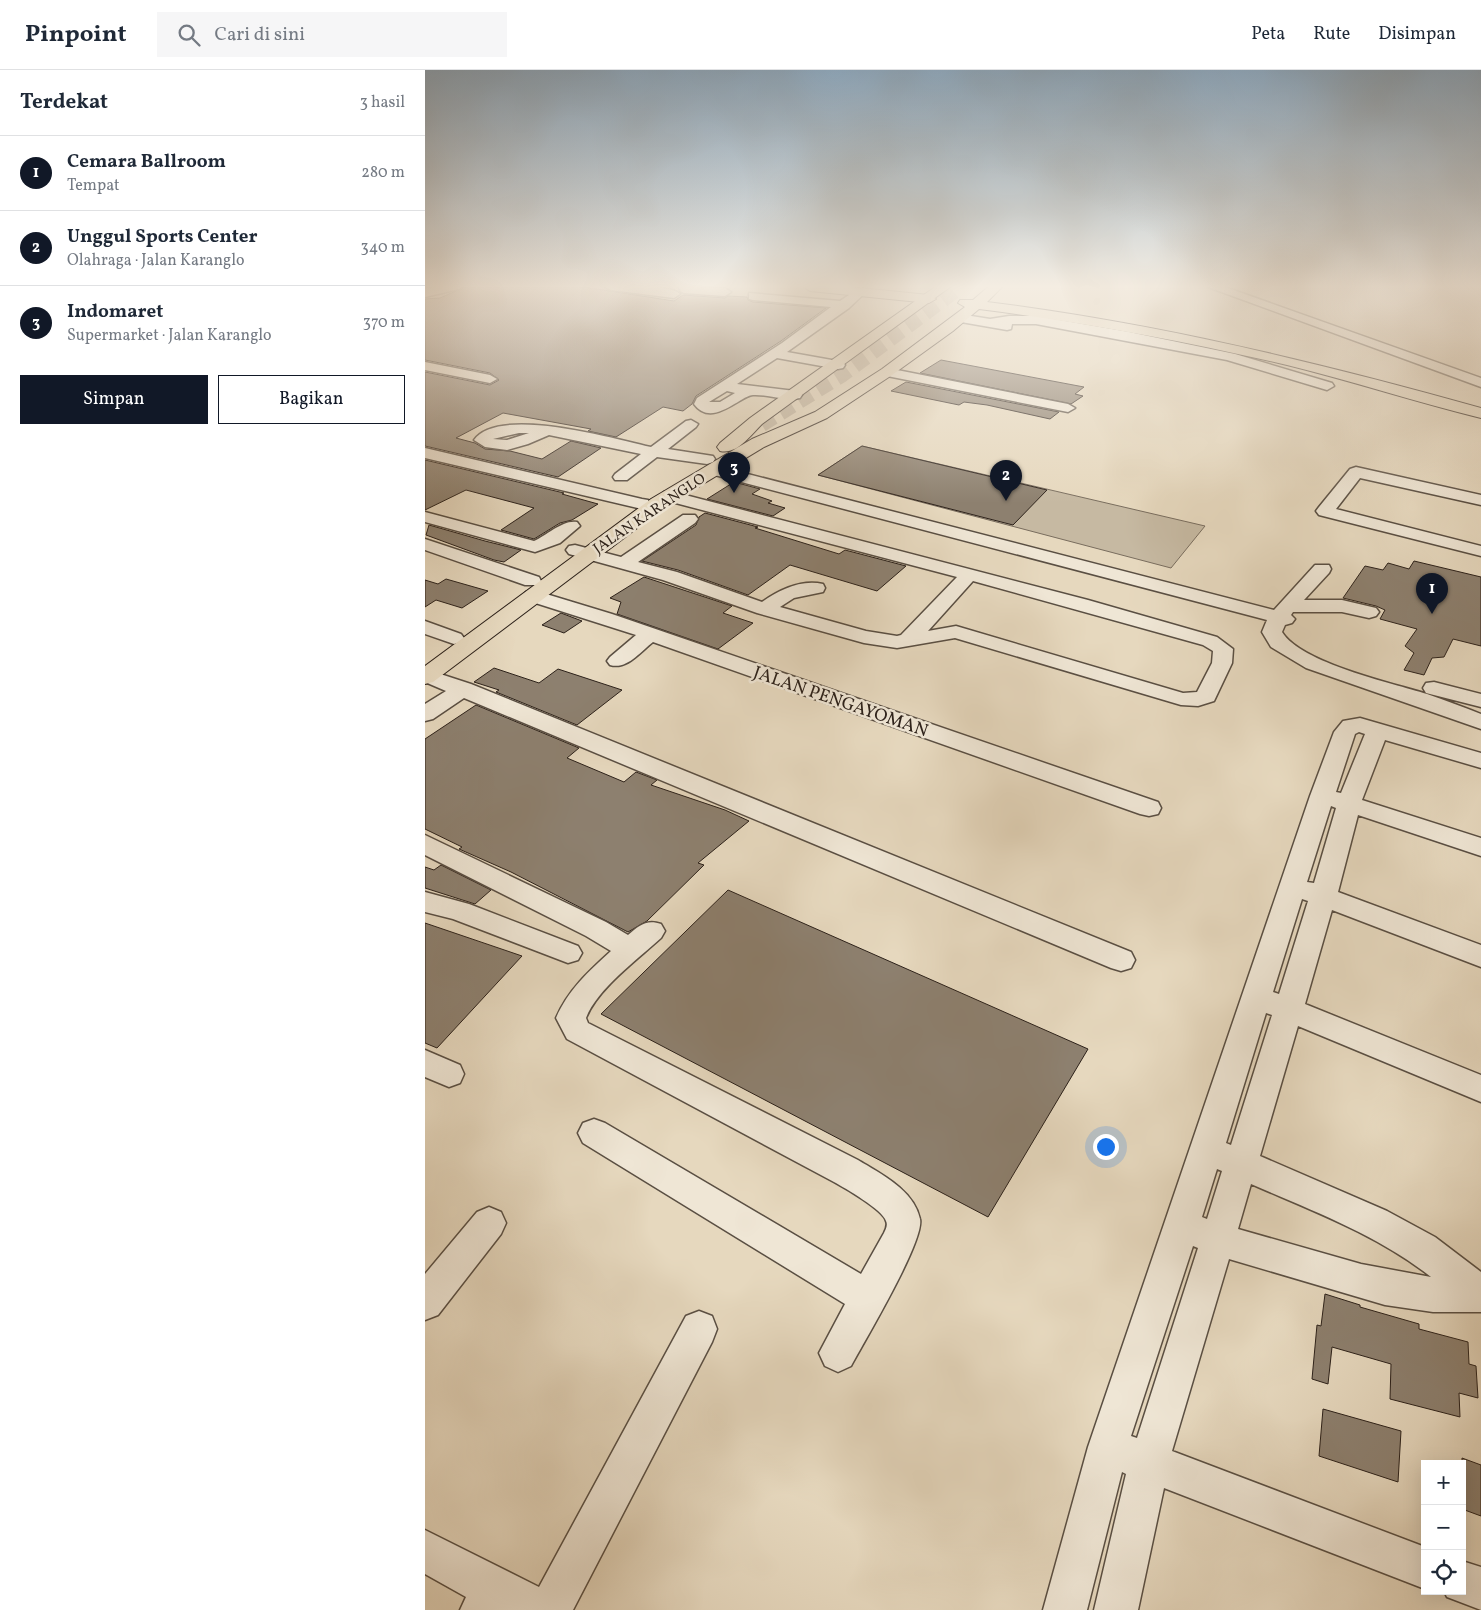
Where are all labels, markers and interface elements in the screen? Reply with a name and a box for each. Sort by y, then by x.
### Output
search box [157,12,507,57]
text: Pinpoint [25,18,127,52]
icon: search [175,21,203,49]
text: Cari di sini [215,22,305,48]
text: Peta [1251,22,1285,47]
text: Rute [1313,22,1350,47]
text: Disimpan [1378,22,1456,47]
text: Terdekat [20,88,108,117]
text: 3 hasil [360,92,405,114]
text: Cemara Ballroom [67,149,226,175]
text: 1 [33,162,39,184]
text: 280 m [361,162,405,184]
text: Tempat [67,175,120,197]
text: Unggul Sports Center [67,224,257,250]
text: 2 [32,237,40,259]
text: 340 m [361,237,405,259]
text: Olahraga · Jalan Karanglo [67,250,245,272]
text: Indomaret [67,299,163,325]
text: 3 [32,312,40,334]
text: 370 m [363,312,405,334]
text: Supermarket · Jalan Karanglo [67,325,272,347]
button: Simpan [20,375,208,424]
button: Bagikan [218,375,405,424]
pin: 3 [718,452,750,493]
pin: 2 [990,460,1022,501]
street label: JALAN KARANGLO [589,469,710,560]
pin: 1 [1416,573,1448,614]
street label: JALAN PENGAYOMAN [750,661,931,744]
your location [1093,1134,1119,1160]
map controls [1421,1460,1466,1595]
button: + [1421,1460,1466,1505]
button: − [1421,1505,1466,1550]
button: locate [1421,1550,1466,1595]

